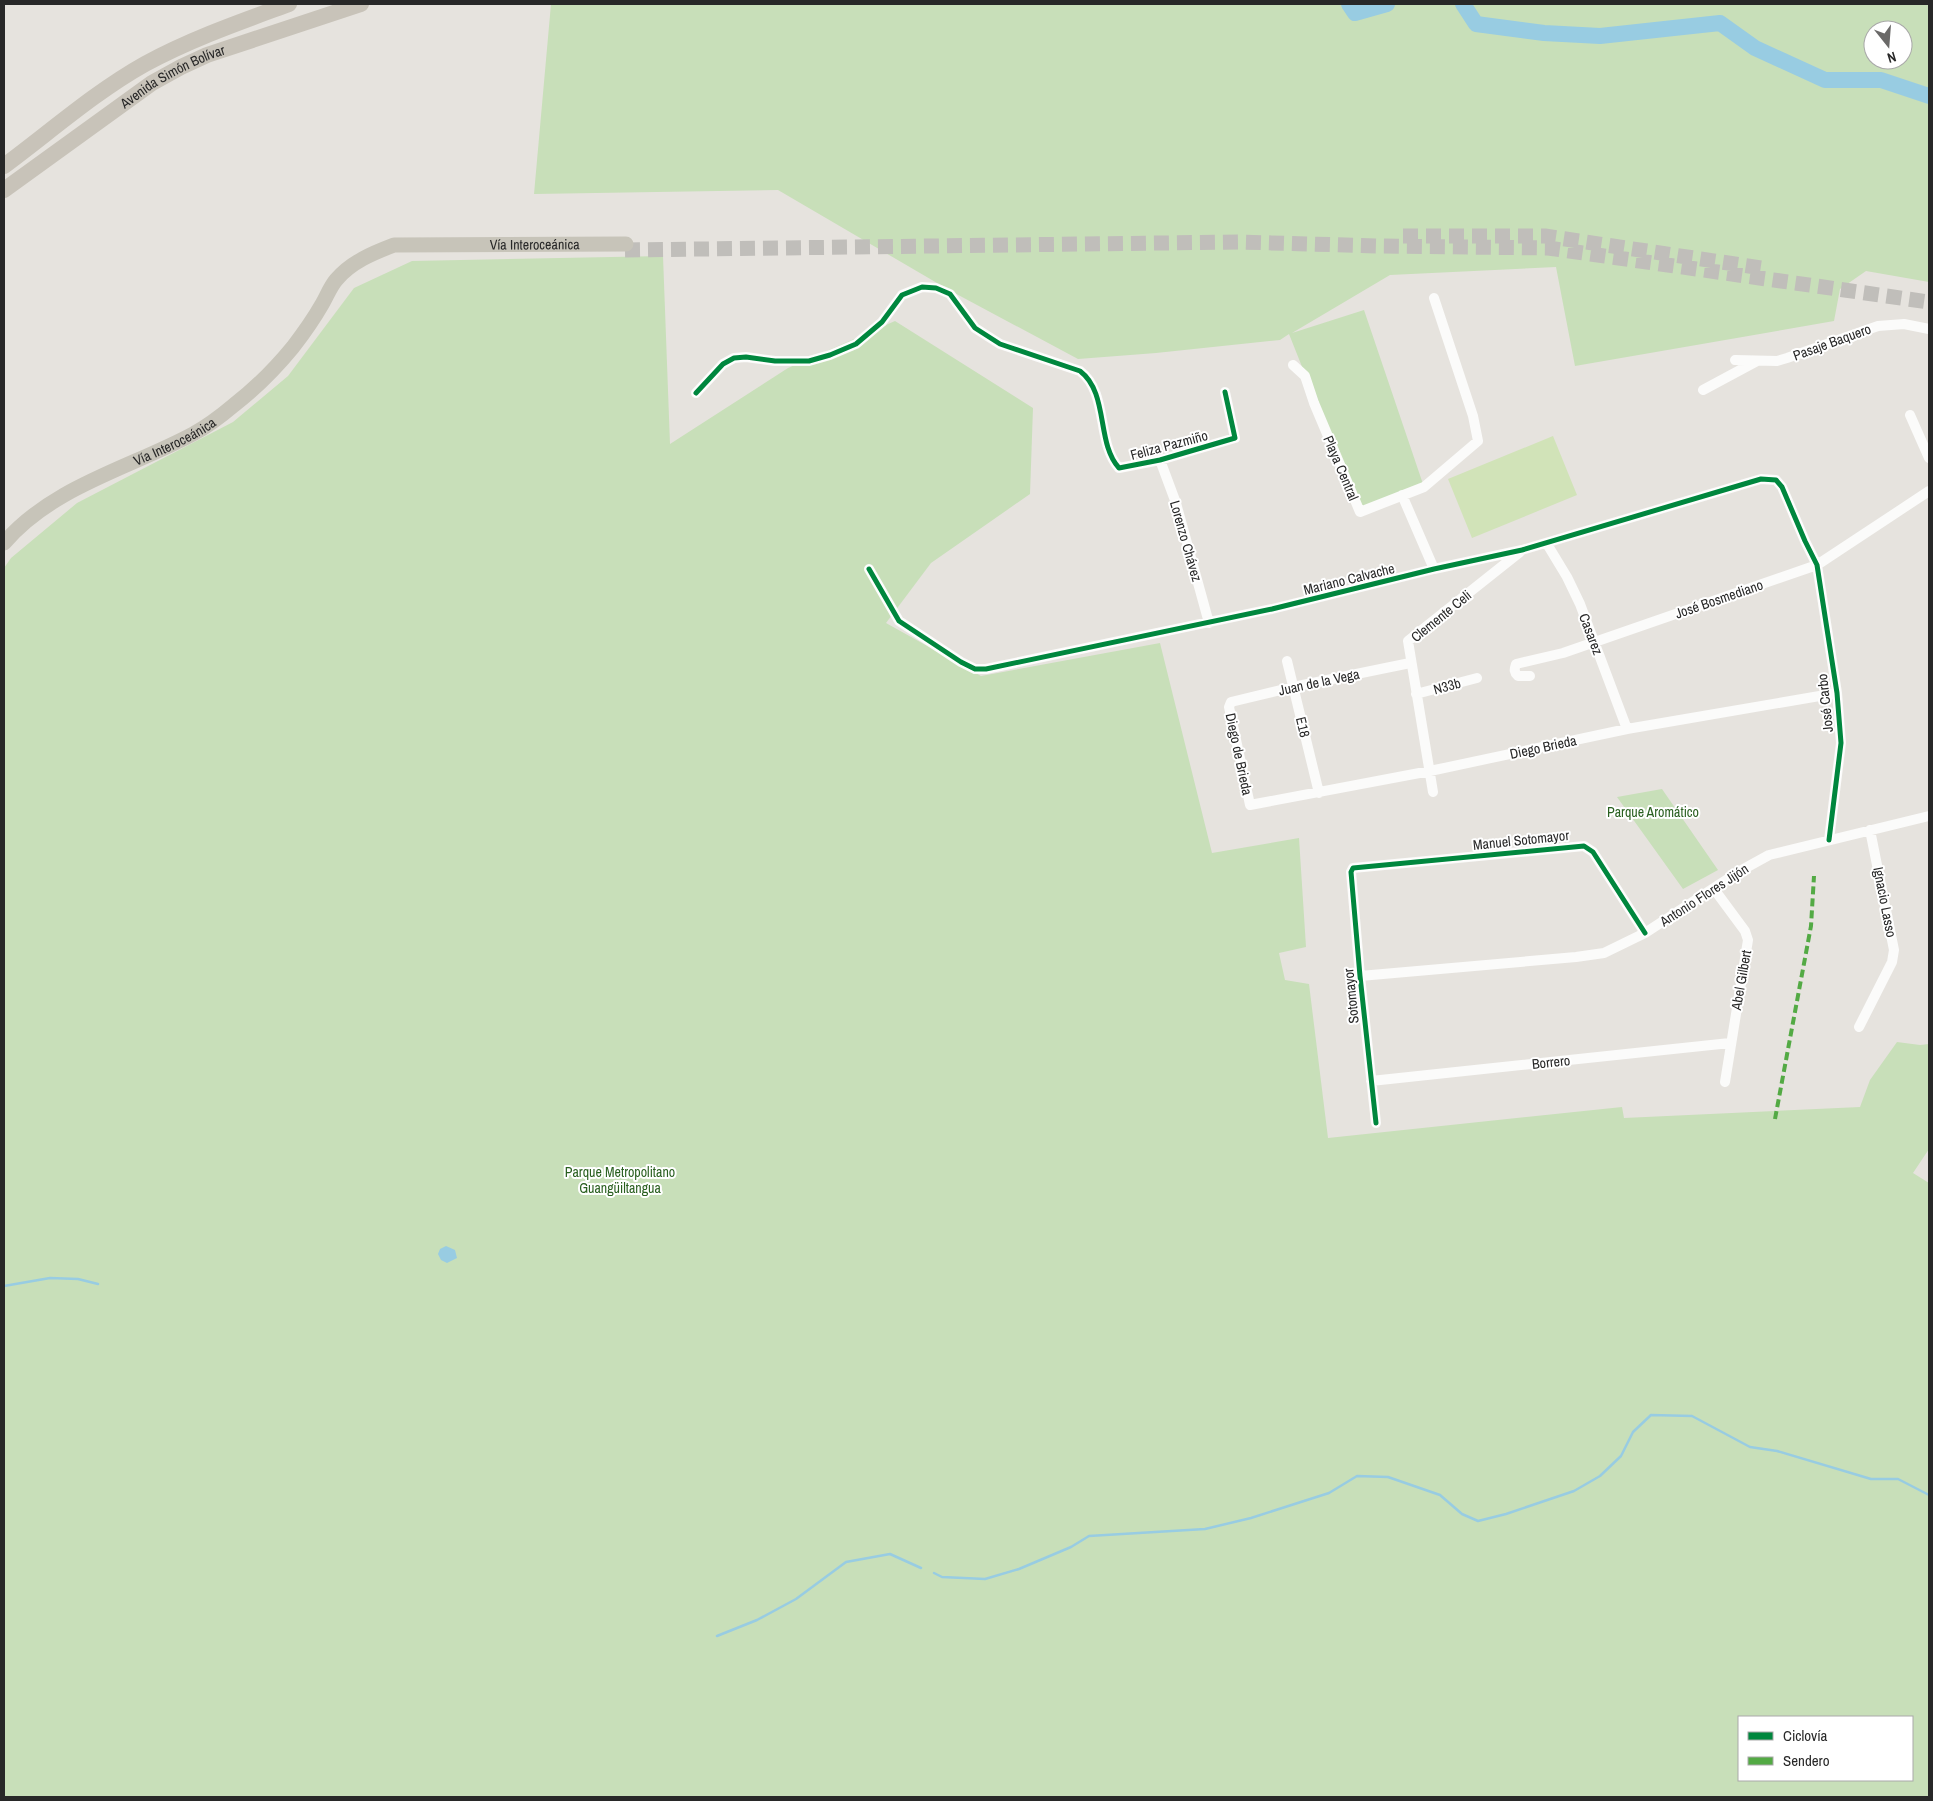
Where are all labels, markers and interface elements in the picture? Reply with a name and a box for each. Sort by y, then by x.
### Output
north arrow [1863,20,1913,70]
street label: Avenida Simón Bolívar [116,41,227,113]
text: N [1885,48,1898,67]
street label: Vía Interoceánica [490,235,580,254]
street label: Pasaje Baquero [1791,320,1873,364]
street label: Vía Interoceánica [131,413,220,470]
street label: Feliza Pazmiño [1128,426,1210,464]
street label: Playa Central [1319,433,1363,503]
street label: Lorenzo Chávez [1166,498,1206,584]
street label: Mariano Calvache [1302,559,1396,599]
street label: José Bosmediano [1673,576,1765,622]
street label: Clemente Celi [1407,586,1475,646]
street label: Casarez [1575,611,1607,657]
street label: Juan de la Vega [1277,665,1362,699]
street label: José Carbo [1813,673,1837,733]
street label: N33b [1431,674,1463,698]
street label: Diego de Brieda [1222,711,1257,797]
street label: E18 [1292,715,1314,739]
street label: Diego Brieda [1508,731,1579,763]
park label: Parque Aromático [1607,803,1699,821]
street label: Manuel Sotomayor [1472,826,1570,854]
street label: Antonio Flores Jijón [1655,860,1752,931]
street label: Ignacio Lasso [1869,865,1901,939]
street label: Abel Gilbert [1727,949,1755,1012]
street label: Sotomayor [1339,967,1363,1025]
street label: Borrero [1531,1051,1571,1073]
park label: Parque Metropolitano Guangüiltangua [565,1163,675,1197]
legend [1738,1716,1913,1781]
text: Ciclovía [1783,1725,1828,1746]
text: Sendero [1783,1750,1830,1771]

